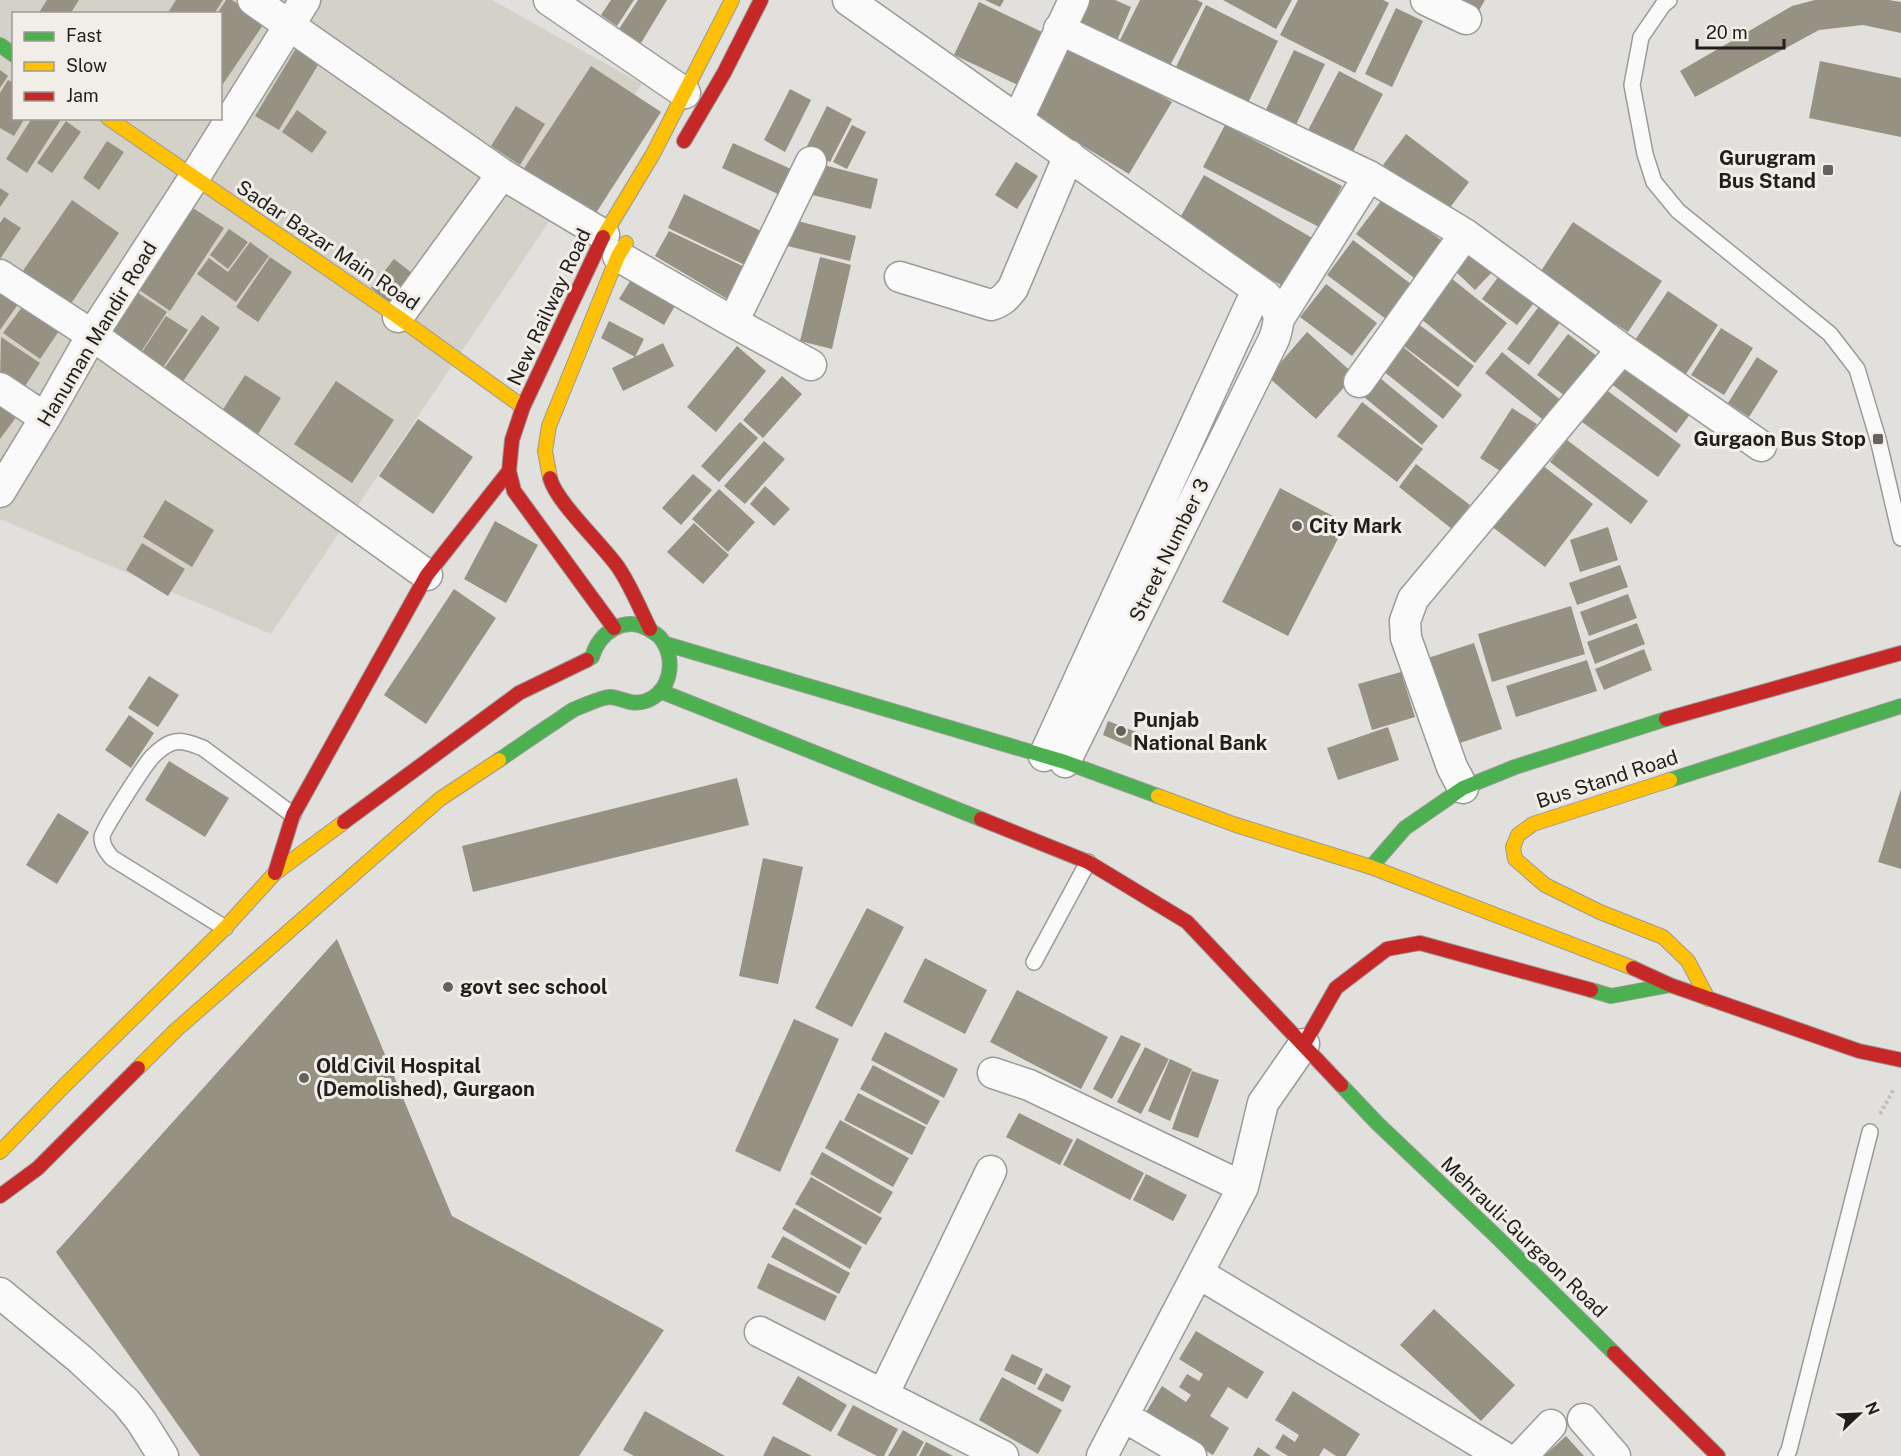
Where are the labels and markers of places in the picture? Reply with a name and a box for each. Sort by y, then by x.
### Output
place label: Gurugram Bus Stand [1718,146,1816,193]
marker: Gurugram Bus Stand [1821,163,1835,177]
place label: Gurgaon Bus Stop [1694,427,1866,451]
marker: Gurgaon Bus Stop [1871,432,1885,446]
place label: City Mark [1309,514,1403,538]
marker: City Mark [1290,519,1304,533]
place label: Punjab National Bank [1133,708,1268,755]
marker: Punjab National Bank [1114,724,1128,738]
place label: govt sec school [460,975,607,999]
marker: govt sec school [441,980,455,994]
place label: Old Civil Hospital (Demolished), Gurgaon [316,1054,535,1101]
marker: Old Civil Hospital (Demolished), Gurgaon [297,1071,311,1085]

